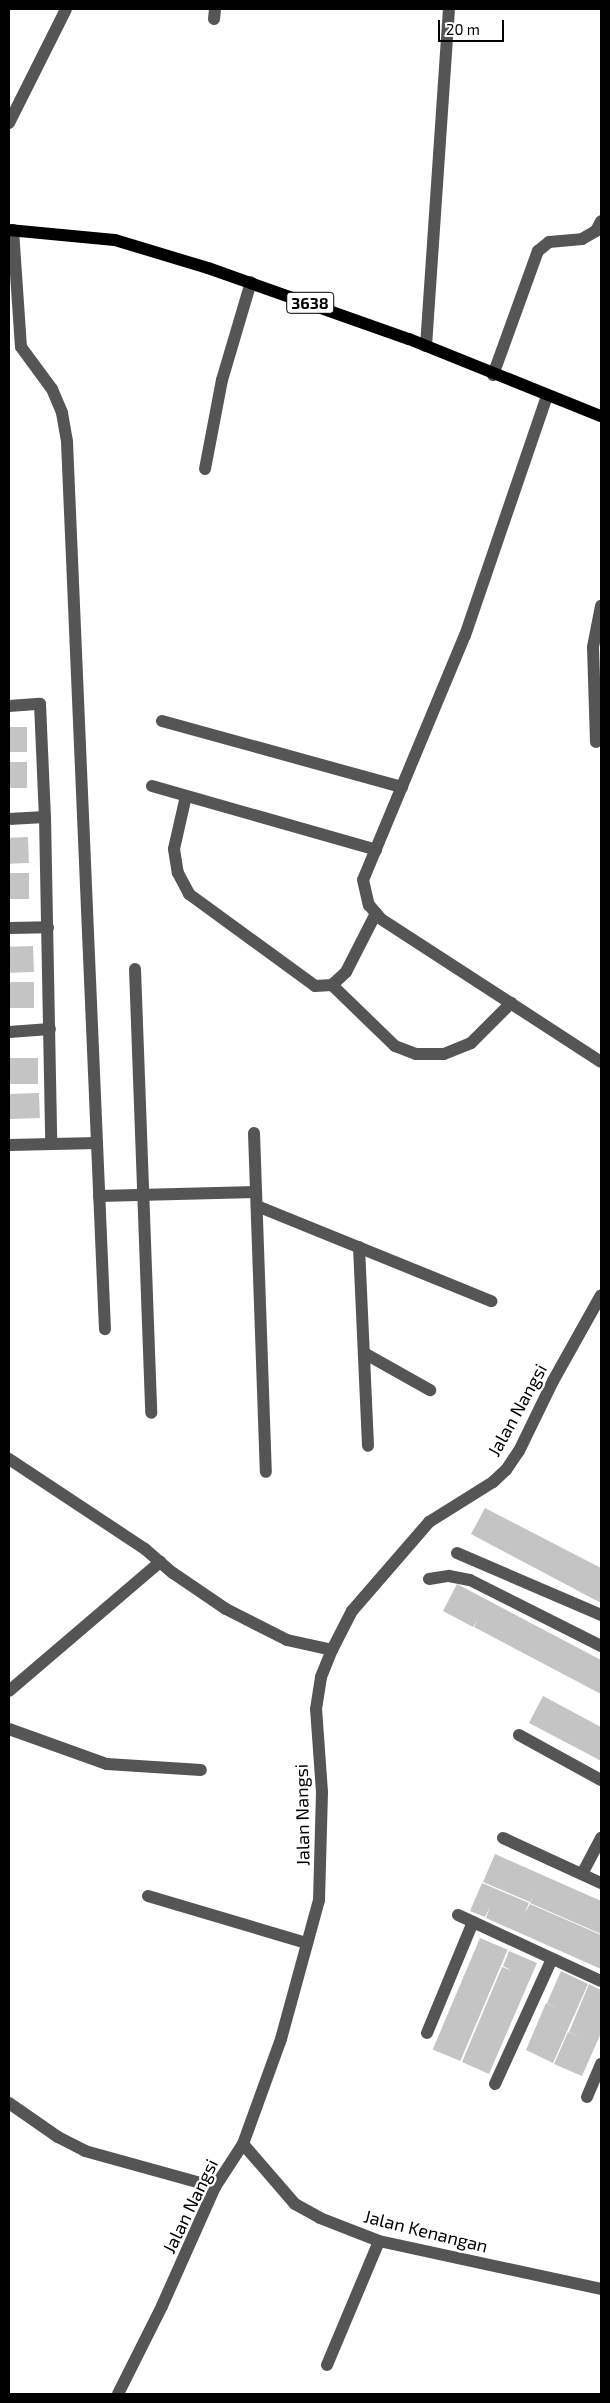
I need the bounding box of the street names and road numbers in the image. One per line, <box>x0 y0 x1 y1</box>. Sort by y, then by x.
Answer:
road number: 3638 <box>285 290 335 316</box>
street label: Jalan Nangsi <box>483 1360 551 1460</box>
street label: Jalan Nangsi <box>290 1764 314 1866</box>
street label: Jalan Nangsi <box>158 2155 222 2257</box>
street label: Jalan Kenangan <box>362 2205 490 2257</box>

